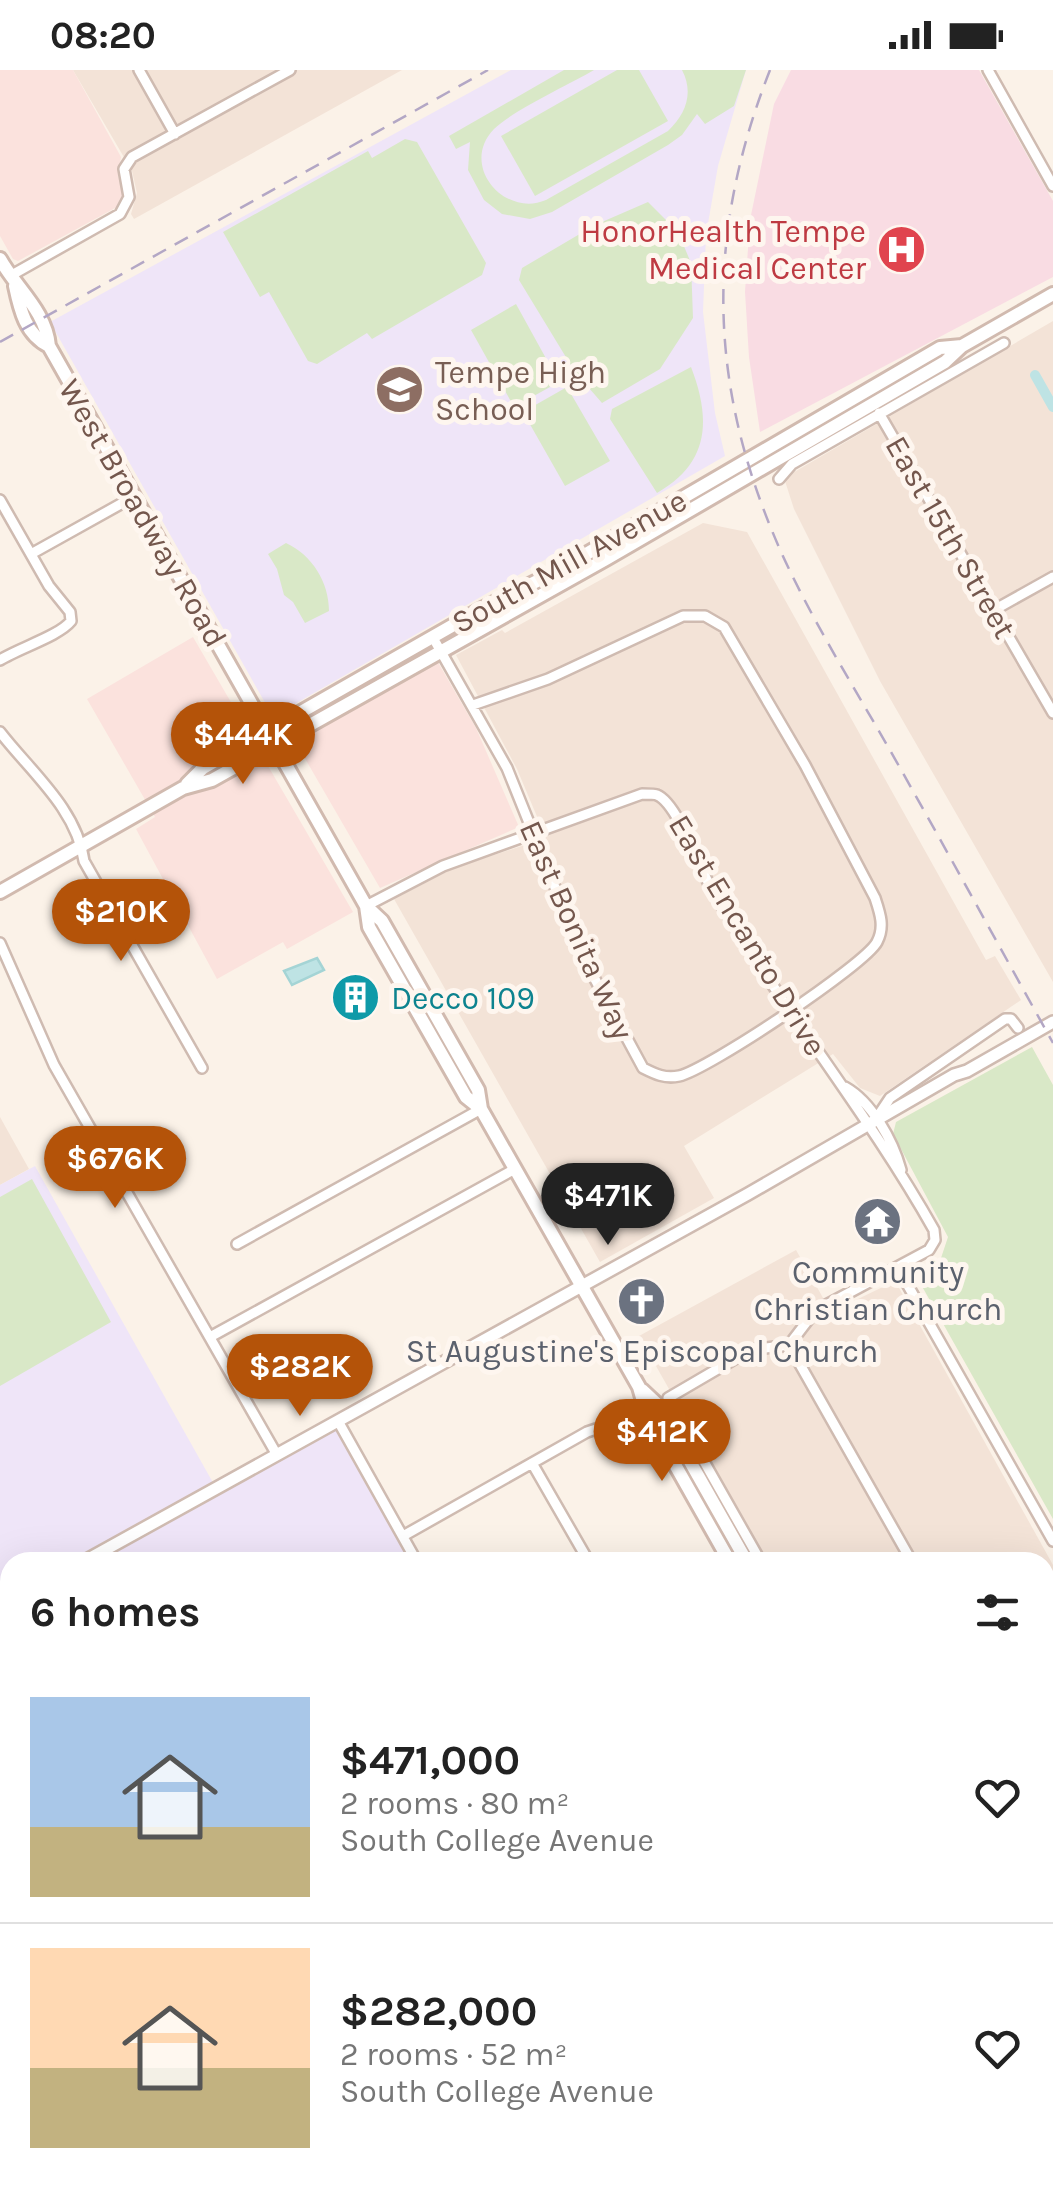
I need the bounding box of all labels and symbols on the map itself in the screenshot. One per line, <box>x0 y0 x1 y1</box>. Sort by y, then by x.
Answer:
place label: HonorHealth Tempe Medical Center <box>580 213 866 287</box>
hospital icon: HonorHealth Tempe Medical Center <box>875 223 927 275</box>
place label: Tempe High School <box>435 354 606 428</box>
school or university icon: Tempe High School <box>374 364 426 416</box>
street label: West Broadway Road <box>51 373 234 654</box>
street label: East 15th Street <box>878 429 1023 645</box>
street label: South Mill Avenue <box>445 482 693 641</box>
pin: $444K <box>173 702 313 787</box>
street label: East Encanto Drive <box>661 808 834 1062</box>
street label: East Bonita Way <box>512 815 641 1045</box>
pin: $210K <box>51 879 191 964</box>
building icon: Decco 109 <box>330 972 382 1024</box>
place label: Decco 109 <box>391 980 535 1017</box>
pin: $676K <box>45 1126 185 1211</box>
pin: $471K <box>538 1163 678 1248</box>
temple icon: Community Christian Church <box>852 1196 904 1248</box>
place label: Community Christian Church <box>754 1254 1002 1328</box>
church icon: St Augustine's Episcopal Church <box>616 1275 668 1327</box>
place label: St Augustine's Episcopal Church <box>406 1333 878 1370</box>
pin: $282K <box>230 1334 370 1419</box>
pin: $412K <box>592 1399 732 1484</box>

